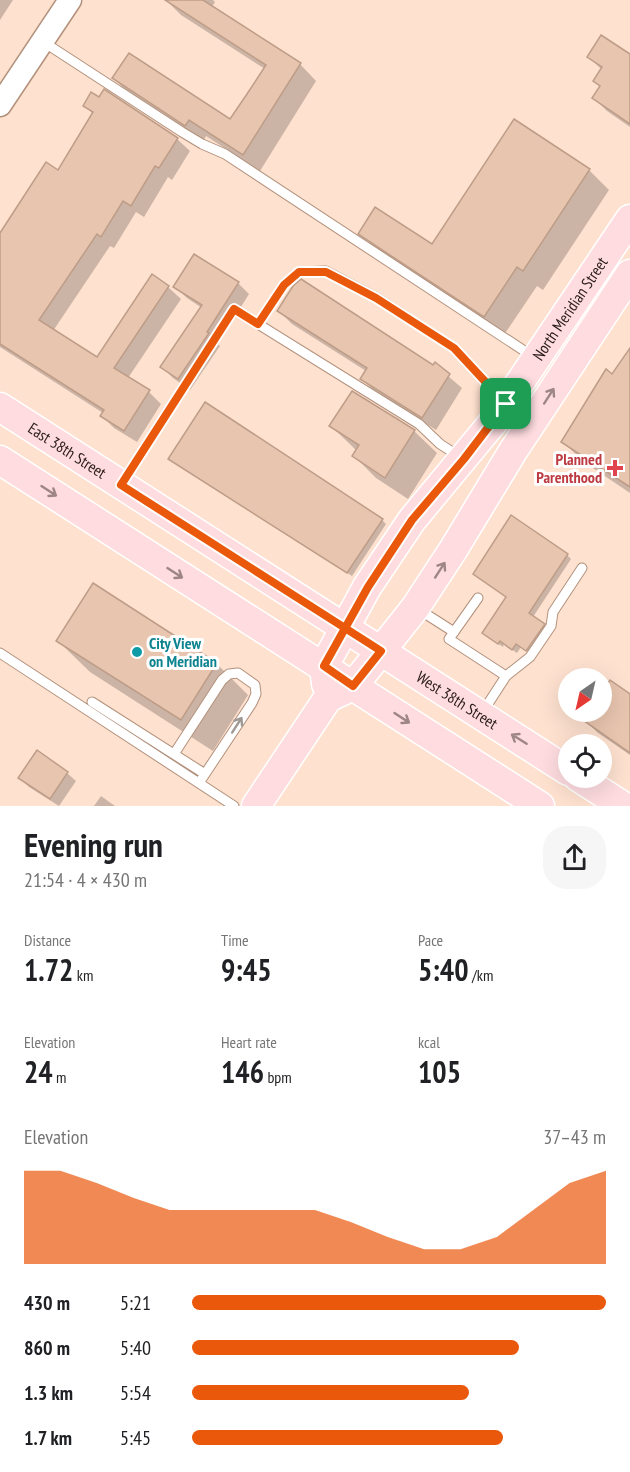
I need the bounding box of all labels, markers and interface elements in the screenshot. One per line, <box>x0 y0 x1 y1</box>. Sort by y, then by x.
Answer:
street label: North Meridian Street <box>528 252 612 364</box>
pin <box>480 378 531 429</box>
icon: arrive <box>489 387 522 420</box>
one-way arrow <box>543 387 556 404</box>
street label: East 38th Street <box>25 418 111 483</box>
place label: Planned Parenthood <box>536 449 602 487</box>
marker: Planned Parenthood <box>606 459 624 477</box>
one-way arrow <box>40 486 57 498</box>
one-way arrow <box>434 562 446 579</box>
one-way arrow <box>166 567 183 579</box>
place label: City View on Meridian <box>149 633 217 671</box>
marker: City View on Meridian <box>130 645 144 659</box>
street label: West 38th Street <box>413 667 502 734</box>
north arrow <box>558 668 612 722</box>
map controls <box>558 668 612 788</box>
one-way arrow <box>393 712 410 724</box>
one-way arrow <box>231 718 243 734</box>
one-way arrow <box>511 733 528 745</box>
button: locate <box>558 734 612 788</box>
text: Evening run <box>24 823 163 866</box>
button: share <box>543 826 606 889</box>
text: 21:54 · 4 × 430 m <box>24 867 147 893</box>
text: Distance <box>24 930 71 950</box>
text: Time <box>221 930 249 950</box>
text: Pace <box>418 930 443 950</box>
text: 1.72 <box>24 950 73 989</box>
text: 9:45 <box>221 950 272 989</box>
text: 5:40 <box>418 950 469 989</box>
text: km <box>73 965 93 985</box>
text: /km <box>469 965 493 985</box>
text: Elevation <box>24 1032 75 1052</box>
text: Heart rate <box>221 1032 277 1052</box>
text: kcal <box>418 1032 440 1052</box>
text: 24 <box>24 1052 53 1091</box>
text: 146 <box>221 1052 264 1091</box>
text: 105 <box>418 1052 461 1091</box>
text: m <box>53 1067 67 1087</box>
text: bpm <box>264 1067 292 1087</box>
text: Elevation <box>24 1124 88 1150</box>
text: 37–43 m <box>543 1124 606 1150</box>
text: 430 m <box>24 1290 70 1316</box>
text: 5:21 <box>120 1290 151 1316</box>
text: 860 m <box>24 1335 70 1361</box>
text: 5:40 <box>120 1335 151 1361</box>
text: 1.3 km <box>24 1380 73 1406</box>
text: 5:54 <box>120 1380 151 1406</box>
text: 1.7 km <box>24 1425 72 1451</box>
text: 5:45 <box>120 1425 151 1451</box>

